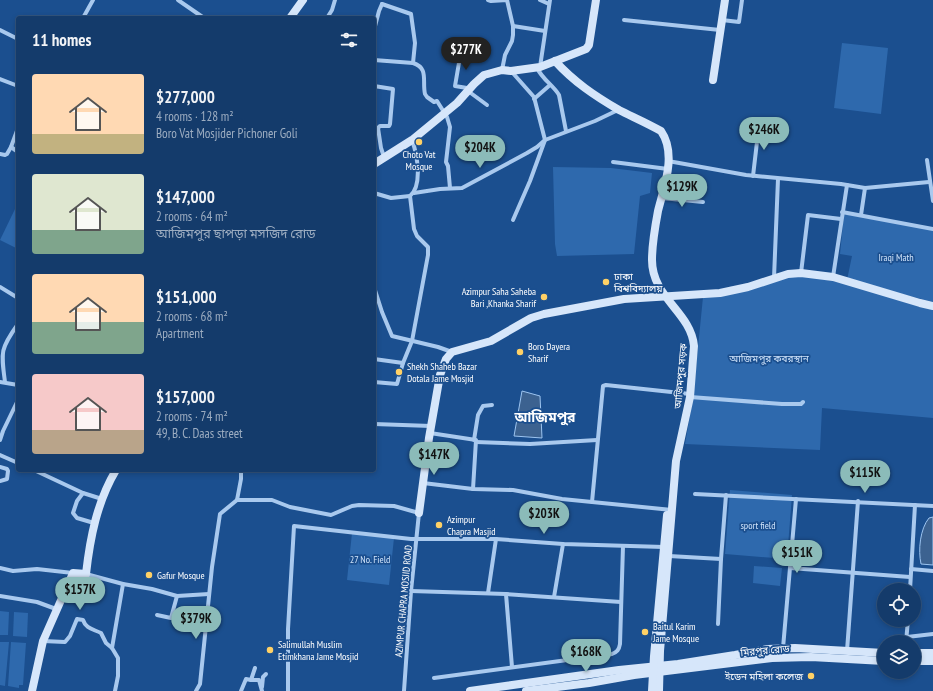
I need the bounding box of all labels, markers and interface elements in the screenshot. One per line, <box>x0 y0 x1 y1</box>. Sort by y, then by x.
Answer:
text: 11 homes <box>32 29 91 51</box>
icon: filters <box>338 29 360 51</box>
pin: $277K <box>438 37 494 71</box>
text: $277K <box>450 41 482 58</box>
text: $277,000 <box>156 86 215 108</box>
icon: home <box>64 90 112 138</box>
text: 4 rooms · 128 m² <box>156 108 234 125</box>
pin: $246K <box>736 117 792 151</box>
text: $246K <box>748 121 780 138</box>
text: Boro Vat Mosjider Pichoner Goli <box>156 125 298 142</box>
pin: $204K <box>452 135 508 169</box>
marker: Choto Vat Mosque <box>414 137 424 147</box>
text: $204K <box>464 139 496 156</box>
place label: Choto Vat Mosque <box>402 148 436 173</box>
pin: $129K <box>654 174 710 208</box>
text: $129K <box>666 178 698 195</box>
text: $147,000 <box>156 186 215 208</box>
icon: home <box>64 190 112 238</box>
text: 2 rooms · 64 m² <box>156 208 228 225</box>
text: আজিমপুর ছাপড়া মসজিদ রোড <box>156 225 315 242</box>
park label: Iraqi Math <box>878 251 914 264</box>
place label: ঢাকা বিশ্ববিদ্যালয় <box>613 270 663 295</box>
marker: ঢাকা বিশ্ববিদ্যালয় <box>601 277 611 287</box>
place label: Azimpur Saha Saheba Bari ,Khanka Sharif <box>462 285 536 310</box>
text: $151,000 <box>156 286 217 308</box>
icon: home <box>64 290 112 338</box>
marker: Azimpur Saha Saheba Bari ,Khanka Sharif <box>539 292 549 302</box>
text: 2 rooms · 68 m² <box>156 308 228 325</box>
text: Apartment <box>156 325 204 342</box>
place label: Boro Dayera Sharif <box>528 340 570 365</box>
street label: আজিমপুর সড়ক <box>671 342 690 410</box>
marker: Boro Dayera Sharif <box>515 347 525 357</box>
park label: আজিমপুর কবরস্থান <box>728 352 810 365</box>
place label: Shekh Shaheb Bazar Dotala Jame Mosjid <box>407 360 477 385</box>
marker: Shekh Shaheb Bazar Dotala Jame Mosjid <box>394 367 404 377</box>
text: $157,000 <box>156 386 215 408</box>
icon: home <box>64 390 112 438</box>
text: 2 rooms · 74 m² <box>156 408 228 425</box>
district label: আজিমপুর <box>514 408 576 426</box>
text: 49, B. C. Daas street <box>156 425 243 442</box>
pin: $147K <box>406 442 462 476</box>
text: $147K <box>418 446 450 463</box>
pin: $115K <box>837 460 893 494</box>
text: $115K <box>849 464 881 481</box>
pin: $203K <box>516 501 572 535</box>
text: $203K <box>528 505 560 522</box>
place label: Azimpur Chapra Masjid <box>447 513 496 538</box>
park label: sport field <box>740 519 776 532</box>
marker: Azimpur Chapra Masjid <box>434 520 444 530</box>
pin: $151K <box>769 540 825 574</box>
street label: AZIMPUR CHAPRA MOSJID ROAD <box>392 544 415 658</box>
text: $151K <box>781 544 813 561</box>
park label: 27 No. Field <box>350 553 390 566</box>
place label: Gafur Mosque <box>157 569 205 582</box>
marker: Gafur Mosque <box>144 570 154 580</box>
pin: $157K <box>52 577 108 611</box>
text: $157K <box>64 581 96 598</box>
map controls <box>877 583 921 679</box>
button: locate <box>877 583 921 627</box>
pin: $379K <box>168 606 224 640</box>
text: $379K <box>180 610 212 627</box>
place label: Baitul Karim Jame Mosque <box>652 620 699 645</box>
marker: Baitul Karim Jame Mosque <box>640 627 650 637</box>
button: layers <box>877 635 921 679</box>
place label: Salimullah Muslim Etimkhana Jame Mosjid <box>278 638 358 663</box>
pin: $168K <box>558 639 614 673</box>
street label: মিরপুর রোড <box>739 642 791 659</box>
text: $168K <box>570 643 602 660</box>
marker: Salimullah Muslim Etimkhana Jame Mosjid <box>265 645 275 655</box>
place label: ইডেন মহিলা কলেজ <box>724 670 803 683</box>
marker: ইডেন মহিলা কলেজ <box>806 671 816 681</box>

